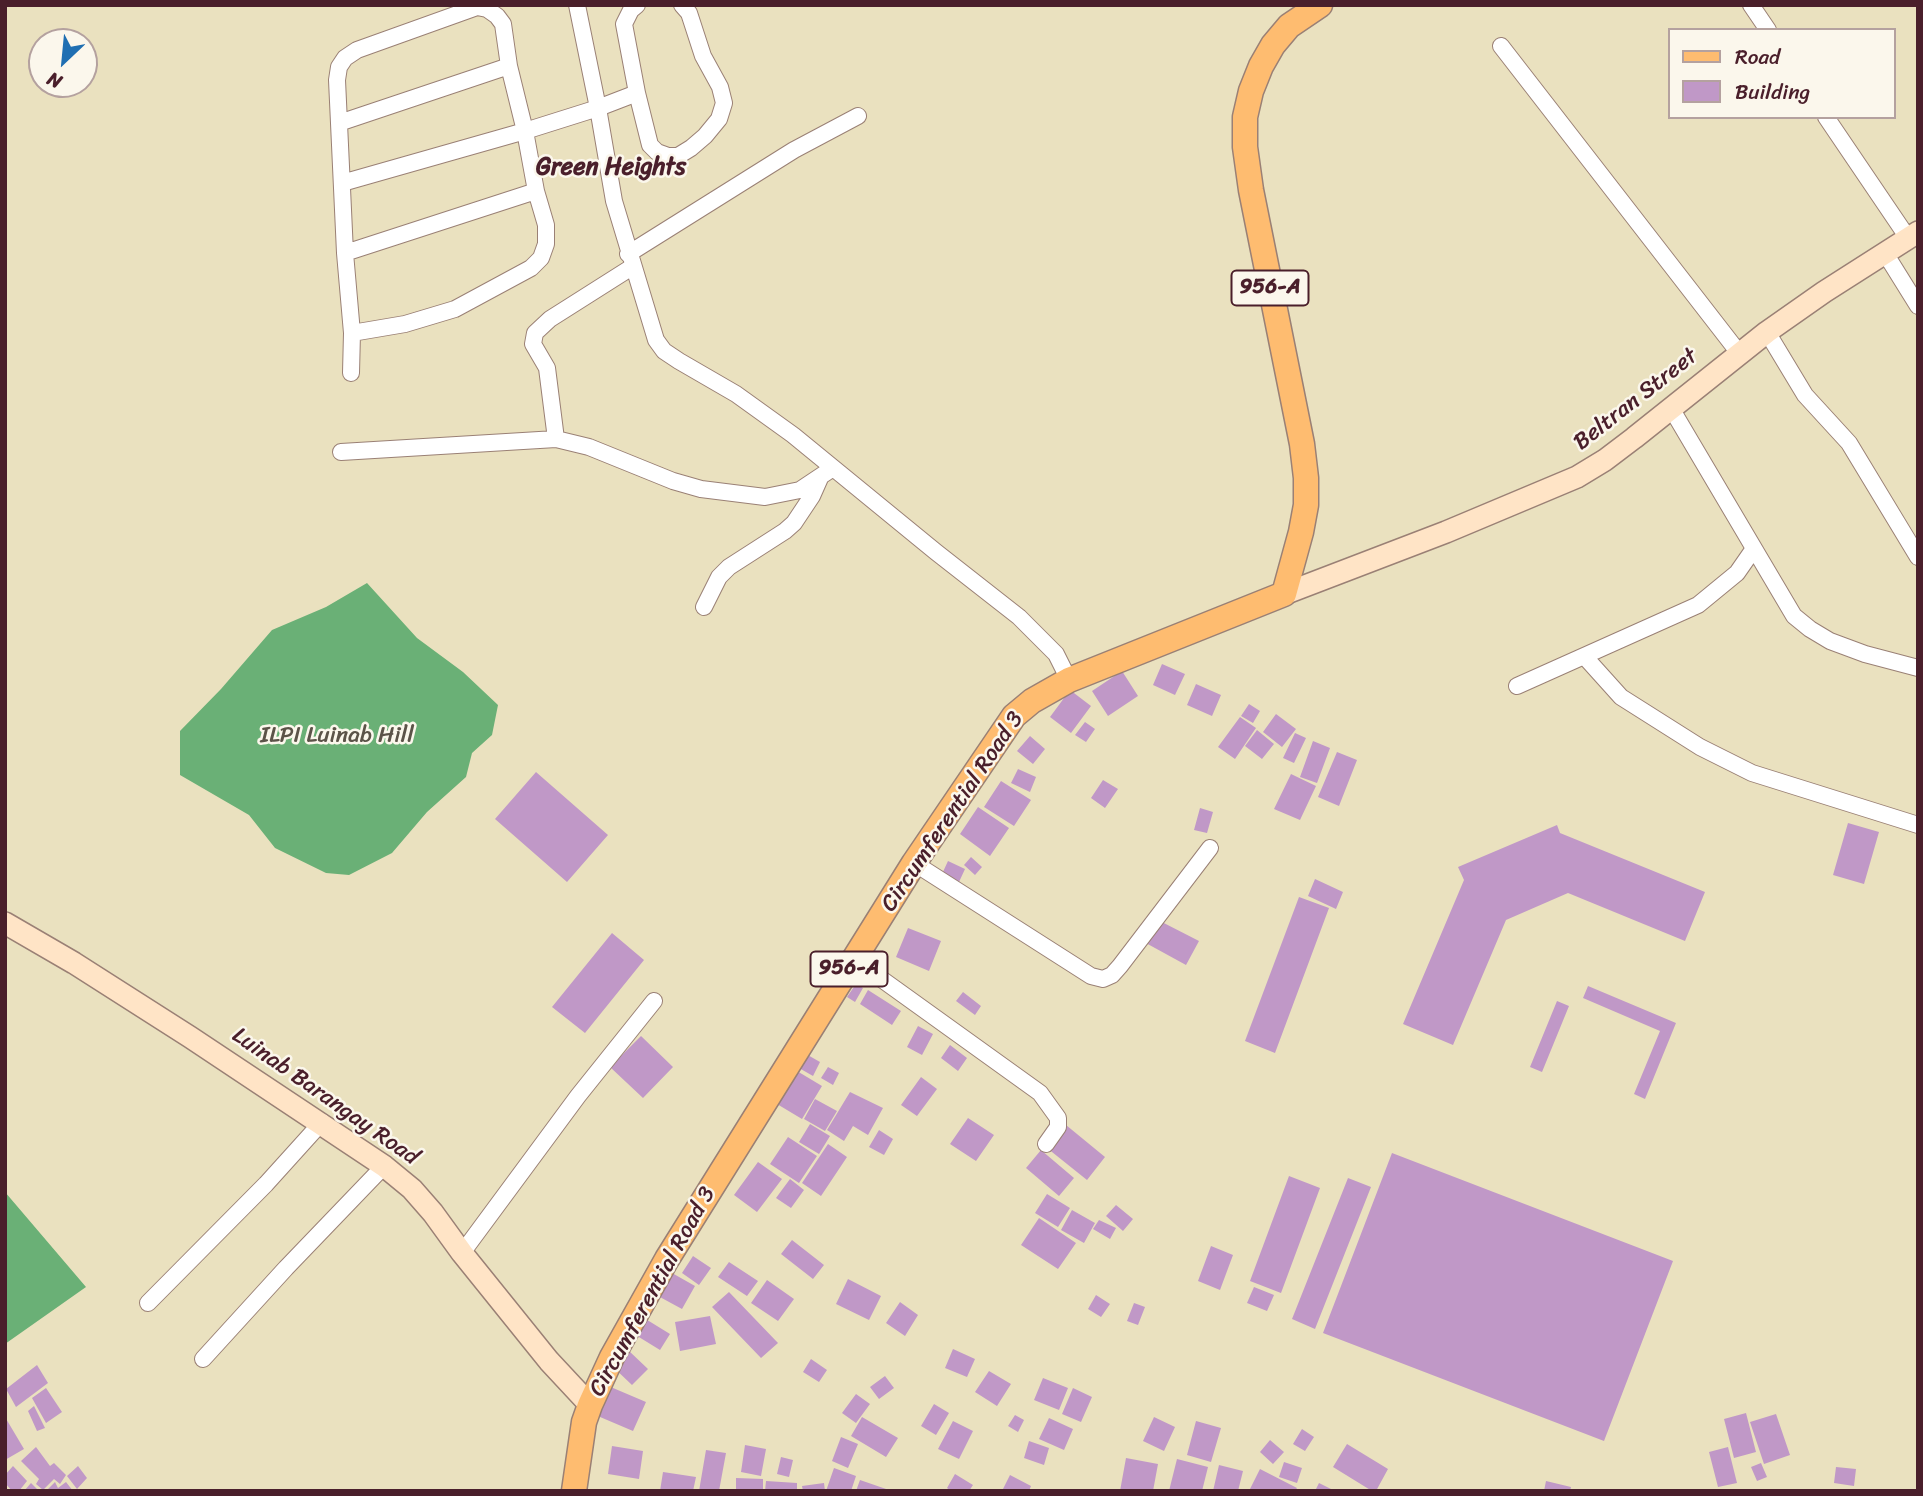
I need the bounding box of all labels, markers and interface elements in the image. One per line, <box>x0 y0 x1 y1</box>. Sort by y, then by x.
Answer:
north arrow <box>28 28 98 98</box>
legend <box>1668 28 1895 119</box>
text: Road <box>1735 38 1780 76</box>
text: N <box>41 63 68 98</box>
text: Building <box>1735 73 1810 111</box>
district label: Green Heights <box>536 154 686 182</box>
road number: 956-A <box>1232 270 1308 306</box>
street label: Beltran Street <box>1569 343 1703 457</box>
street label: Circumferential Road 3 <box>876 707 1030 917</box>
park label: ILPI Luinab Hill <box>260 722 414 750</box>
road number: 956-A <box>810 951 888 986</box>
street label: Luinab Barangay Road <box>226 1022 424 1172</box>
street label: Circumferential Road 3 <box>584 1183 722 1401</box>

